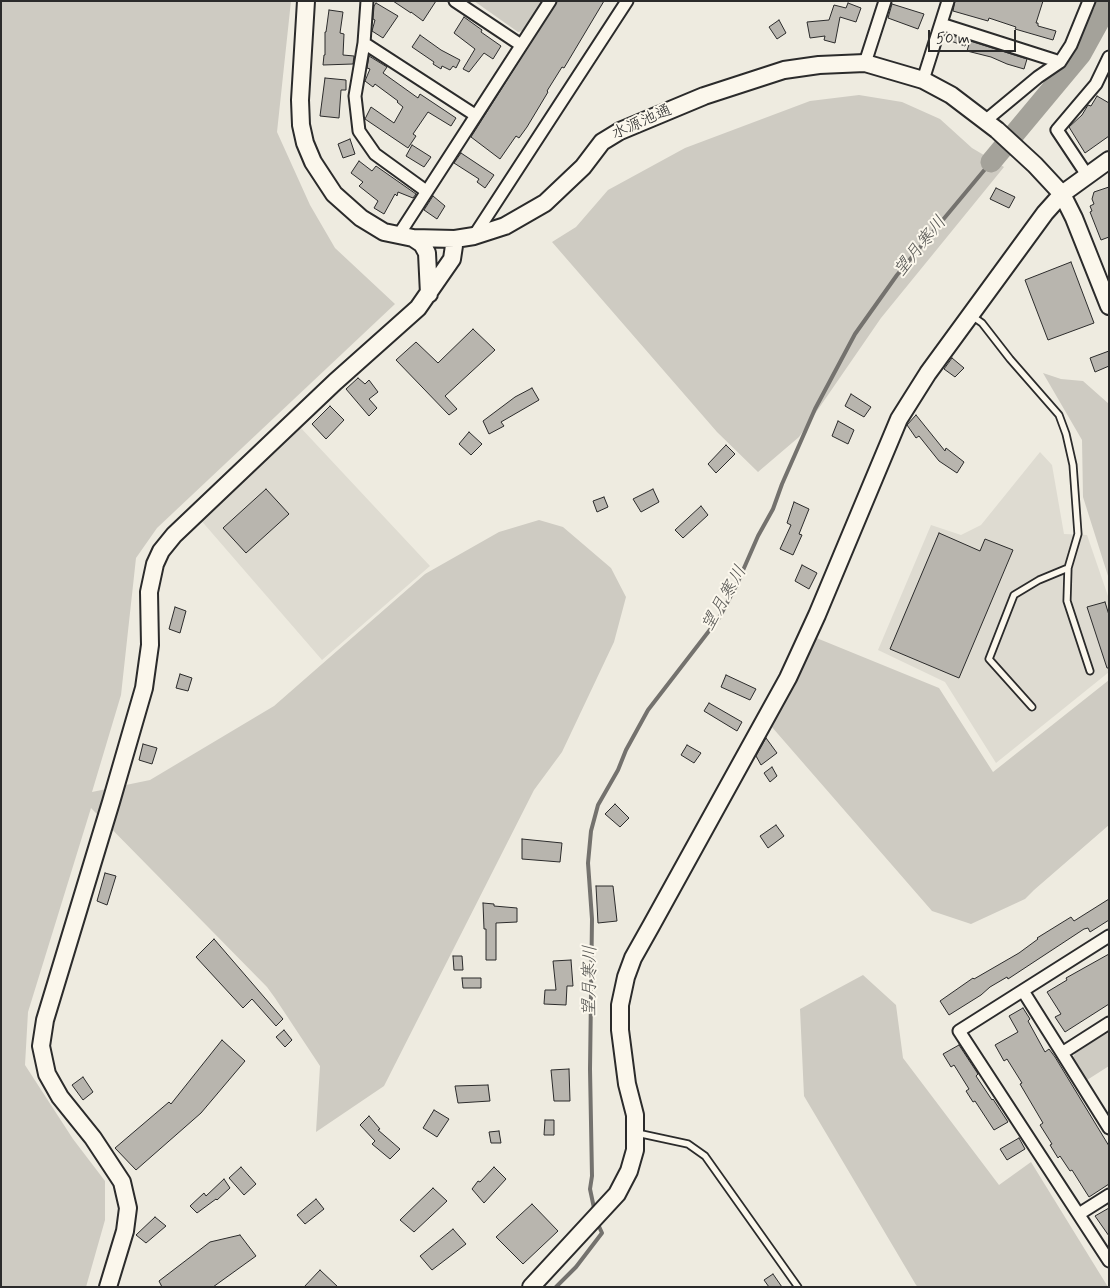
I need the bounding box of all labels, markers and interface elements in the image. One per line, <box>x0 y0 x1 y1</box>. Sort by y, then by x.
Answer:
scale bar <box>930 20 1018 52</box>
text: 50 m <box>936 29 970 49</box>
street label: 水源池通 <box>609 101 675 145</box>
water label: 望月寒川 <box>890 212 952 282</box>
water label: 望月寒川 <box>698 562 752 636</box>
water label: 望月寒川 <box>580 945 602 1017</box>

